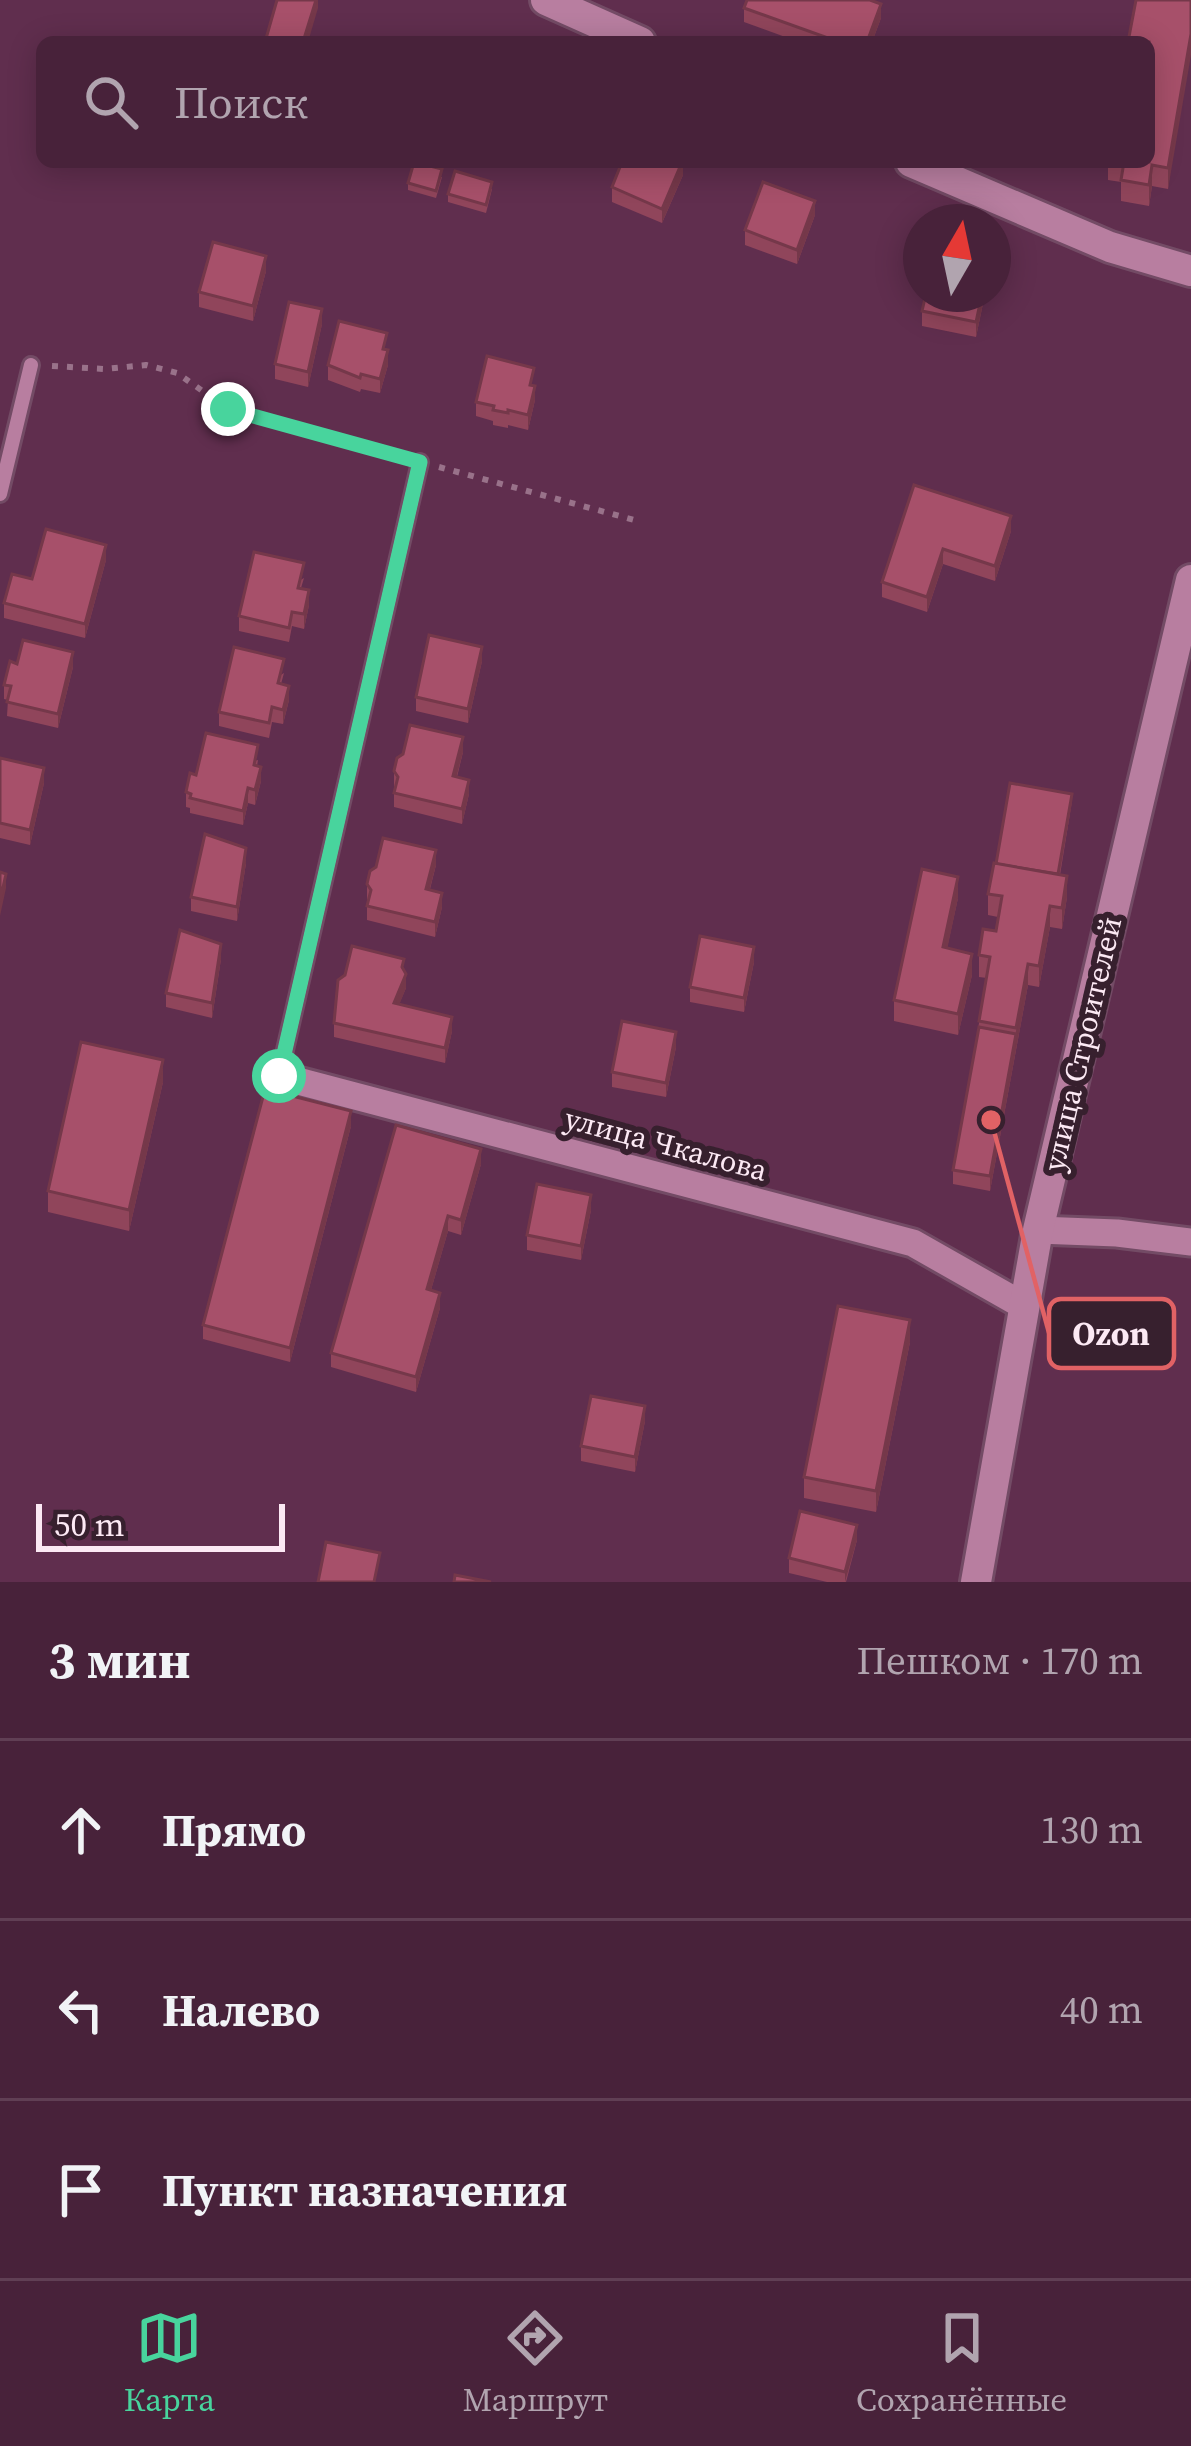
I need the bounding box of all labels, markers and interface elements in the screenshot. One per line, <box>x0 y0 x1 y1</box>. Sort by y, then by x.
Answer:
search box <box>36 36 1155 168</box>
icon: search <box>78 69 144 135</box>
text: Поиск <box>174 71 308 133</box>
north arrow <box>903 204 1011 312</box>
route end <box>201 382 255 436</box>
street label: улица Строителей <box>1033 913 1131 1175</box>
route start <box>252 1049 306 1103</box>
street label: улица Чкалова <box>560 1097 773 1191</box>
callout: Ozon <box>1049 1299 1174 1368</box>
text: Ozon <box>1072 1311 1150 1356</box>
scale bar <box>36 1498 285 1551</box>
text: 50 m <box>54 1502 124 1547</box>
text: 3 мин <box>48 1625 191 1695</box>
text: Пешком · 170 m <box>857 1634 1143 1687</box>
icon: ahead <box>48 1797 114 1863</box>
text: Прямо <box>162 1799 306 1861</box>
text: 130 m <box>1040 1803 1143 1856</box>
icon: left <box>48 1977 114 2043</box>
text: Налево <box>162 1979 320 2041</box>
text: 40 m <box>1060 1983 1143 2036</box>
icon: arrive <box>48 2157 114 2223</box>
text: Пункт назначения <box>162 2159 568 2221</box>
tab: Карта <box>124 2305 215 2422</box>
tab: Маршрут <box>463 2305 608 2422</box>
tab: Сохранённые <box>856 2305 1067 2422</box>

